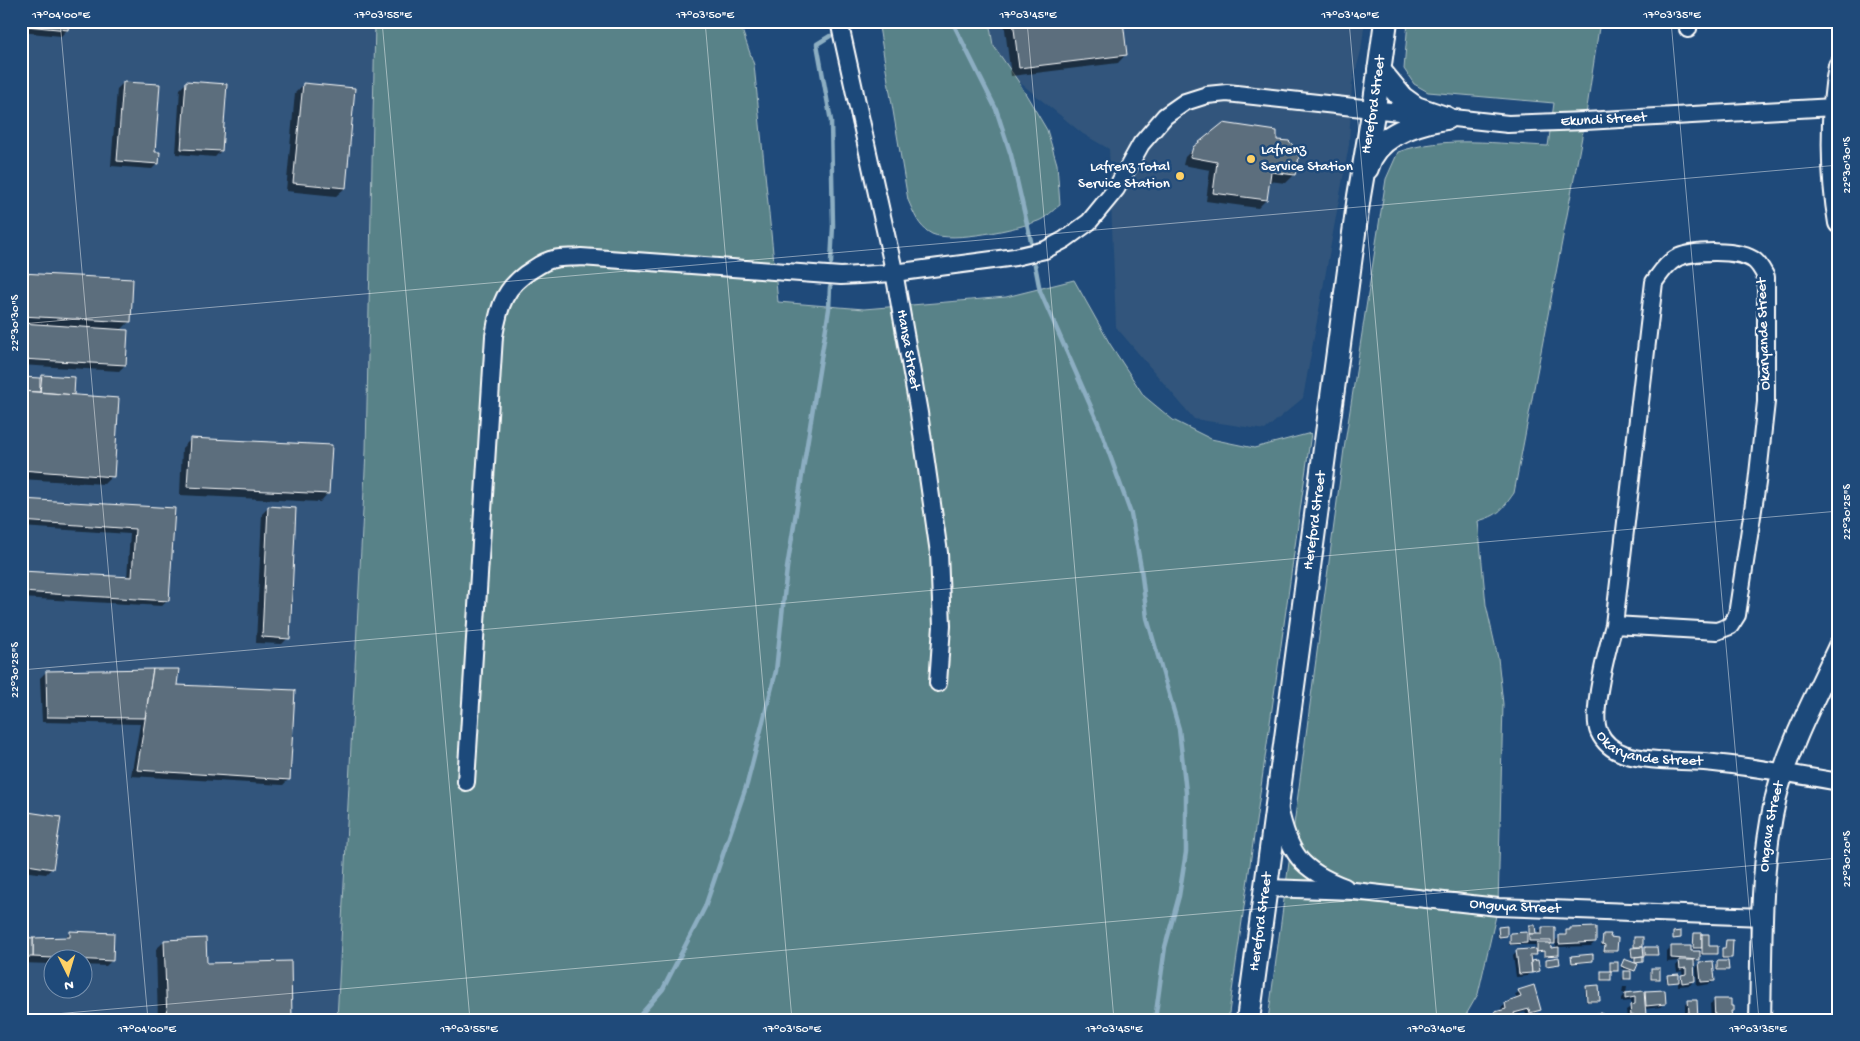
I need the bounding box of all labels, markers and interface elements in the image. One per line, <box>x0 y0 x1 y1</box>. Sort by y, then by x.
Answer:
text: 17°04'00"E <box>31 9 91 23</box>
text: 17°03'55"E <box>353 9 412 23</box>
text: 17°03'50"E <box>675 9 735 23</box>
text: 17°03'45"E <box>998 9 1057 23</box>
text: 17°03'40"E <box>1320 9 1379 23</box>
text: 17°03'35"E <box>1642 9 1701 23</box>
street label: Hereford Street <box>1357 52 1390 155</box>
street label: Ekundi Street <box>1560 108 1649 131</box>
text: 22°30'30"S <box>1841 136 1855 193</box>
place label: Lafrenz Service Station <box>1261 141 1353 176</box>
marker: Lafrenz Service Station <box>1245 153 1257 165</box>
place label: Lafrenz Total Service Station <box>1078 158 1170 193</box>
marker: Lafrenz Total Service Station <box>1174 170 1186 182</box>
street label: Okaryande Street <box>1753 276 1775 390</box>
text: 22°30'30"S <box>9 294 23 351</box>
street label: Hansa Street <box>892 308 924 393</box>
street label: Hereford Street <box>1300 468 1331 571</box>
text: 22°30'25"S <box>1841 484 1855 540</box>
text: 22°30'25"S <box>9 642 23 698</box>
street label: Okaryande Street <box>1592 728 1705 771</box>
street label: Ongava Street <box>1756 777 1789 873</box>
text: 22°30'20"S <box>1841 830 1855 887</box>
street label: Hereford Street <box>1246 870 1277 972</box>
street label: Onguya Street <box>1469 895 1563 918</box>
north arrow <box>42 948 92 998</box>
text: N <box>64 976 74 993</box>
text: 17°04'00"E <box>117 1023 177 1037</box>
text: 17°03'55"E <box>439 1023 498 1037</box>
text: 17°03'50"E <box>762 1023 822 1037</box>
text: 17°03'45"E <box>1084 1023 1143 1037</box>
text: 17°03'40"E <box>1406 1023 1465 1037</box>
text: 17°03'35"E <box>1728 1023 1787 1037</box>

